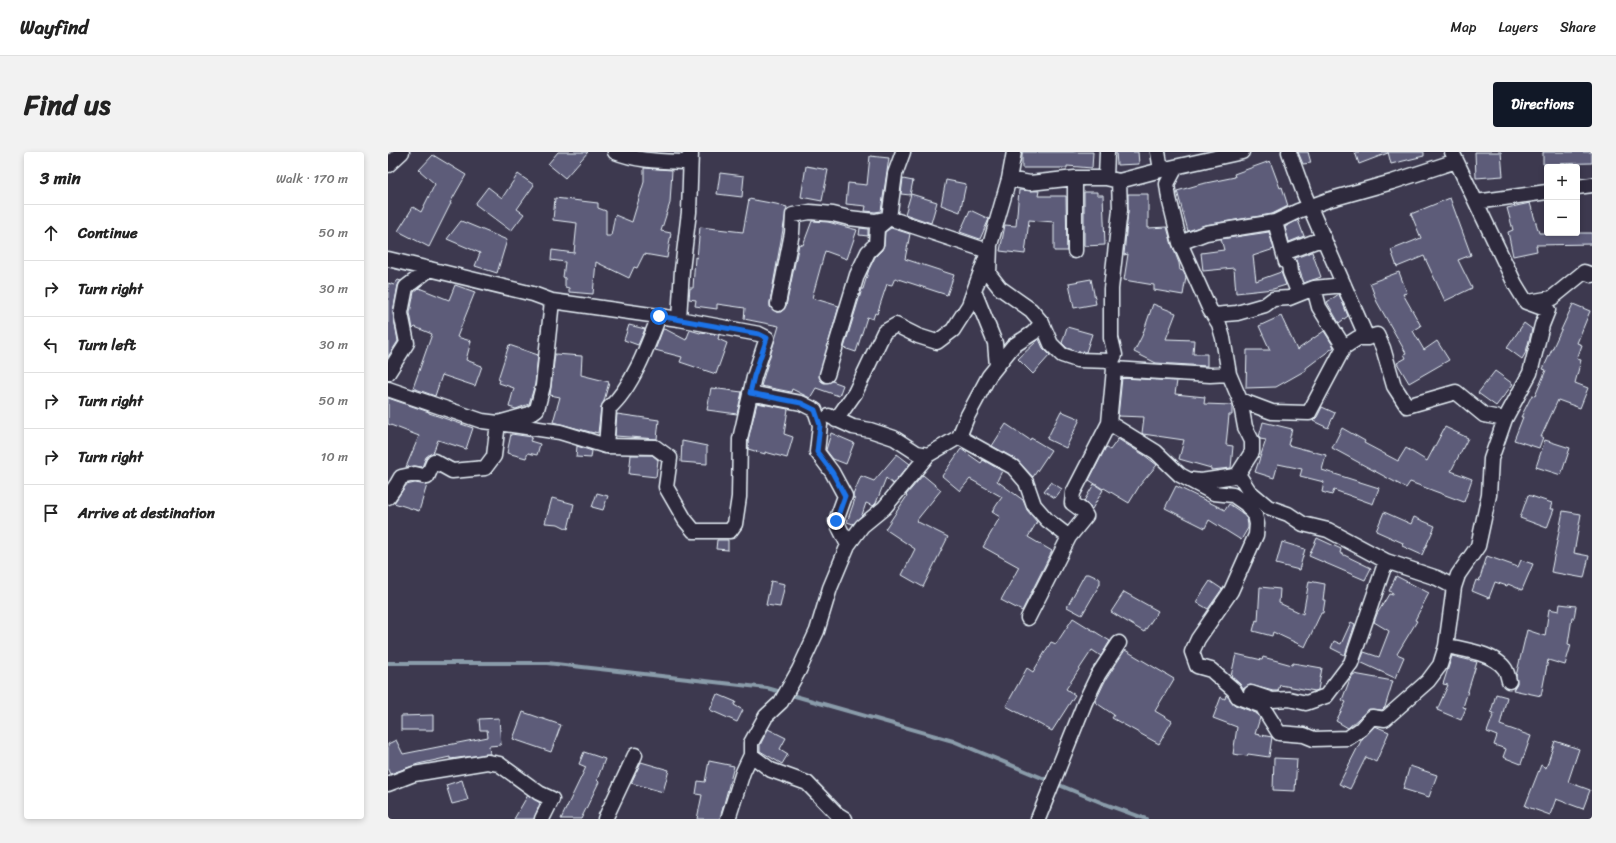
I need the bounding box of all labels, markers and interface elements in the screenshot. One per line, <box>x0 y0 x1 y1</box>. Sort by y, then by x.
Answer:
text: Wayfind <box>20 11 88 44</box>
text: Map <box>1451 15 1476 40</box>
text: Layers <box>1498 15 1538 40</box>
text: Share <box>1560 15 1596 40</box>
text: Find us <box>24 80 111 129</box>
button: Directions <box>1493 82 1592 127</box>
text: 3 min <box>40 163 81 193</box>
map controls <box>1544 164 1580 236</box>
button: + <box>1544 164 1580 200</box>
text: Walk · 170 m <box>276 167 348 190</box>
button: − <box>1544 200 1580 236</box>
text: Continue <box>78 220 138 246</box>
text: 50 m <box>318 221 348 244</box>
icon: ahead <box>40 222 62 244</box>
text: Turn right <box>78 276 143 302</box>
text: 30 m <box>319 277 348 300</box>
icon: right <box>40 278 62 300</box>
route start <box>650 307 668 325</box>
text: Turn left <box>78 332 136 358</box>
text: 30 m <box>319 333 348 356</box>
icon: left <box>40 334 62 356</box>
text: Turn right <box>78 388 143 414</box>
text: 50 m <box>318 389 348 412</box>
icon: right <box>40 390 62 412</box>
text: Turn right <box>78 444 143 470</box>
text: 10 m <box>321 445 348 468</box>
icon: right <box>40 446 62 468</box>
text: Arrive at destination <box>78 500 215 526</box>
icon: arrive <box>40 502 62 524</box>
route end <box>827 512 845 530</box>

